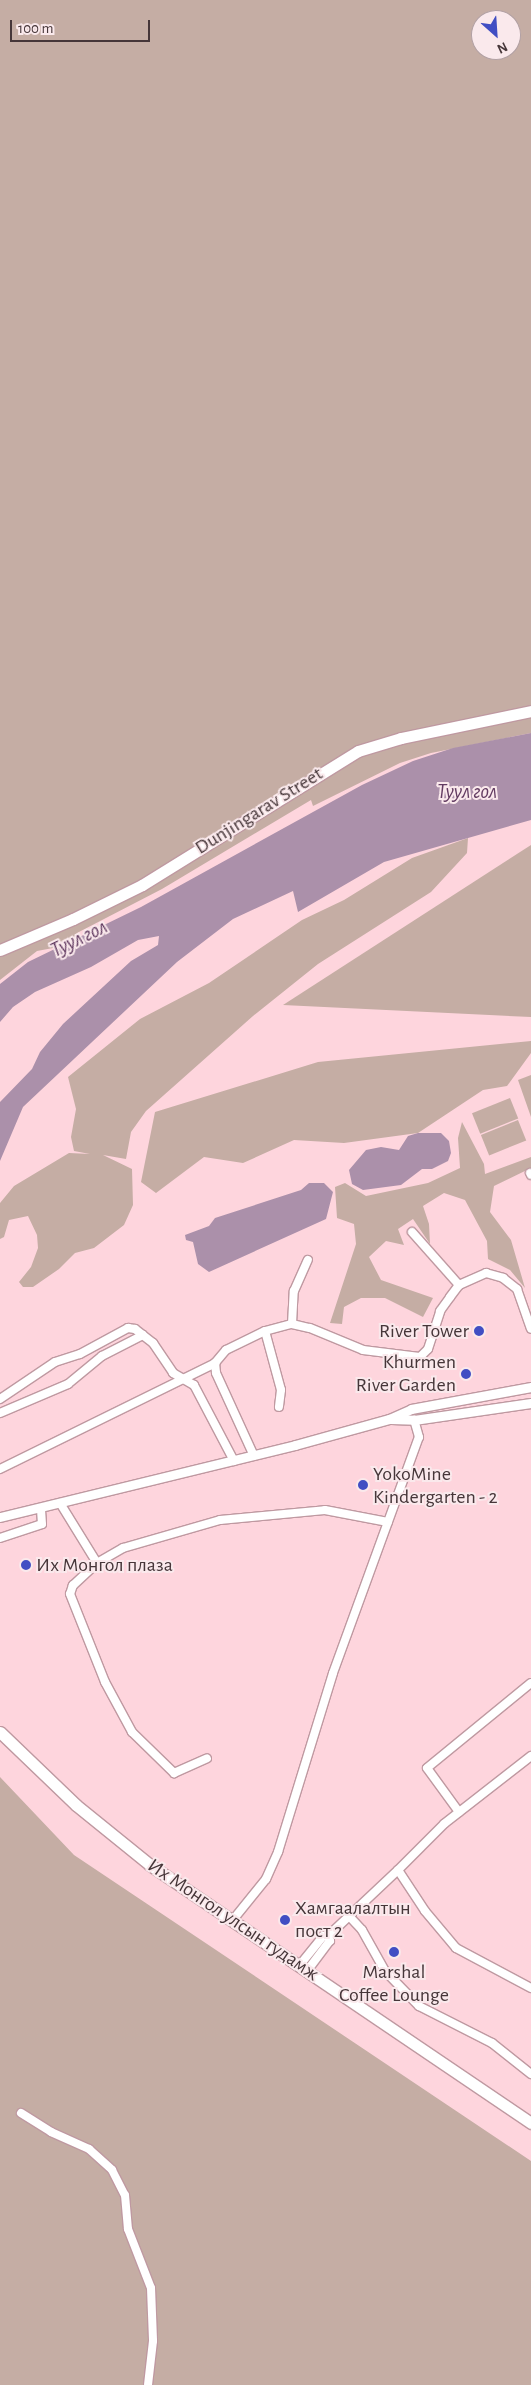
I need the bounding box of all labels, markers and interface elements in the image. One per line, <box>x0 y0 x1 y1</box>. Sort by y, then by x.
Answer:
scale bar <box>12 10 152 42</box>
north arrow <box>471 10 521 60</box>
text: 100 m <box>18 21 53 36</box>
text: N <box>495 39 510 56</box>
street label: Dunjingarav Street <box>191 762 327 860</box>
water label: Туул гол <box>437 779 497 805</box>
water label: Туул гол <box>47 915 111 963</box>
place label: River Tower <box>379 1319 469 1343</box>
marker: River Tower <box>473 1325 485 1337</box>
place label: Khurmen River Garden <box>356 1350 456 1397</box>
marker: Khurmen River Garden <box>460 1368 472 1380</box>
place label: YokoMine Kindergarten - 2 <box>373 1462 498 1509</box>
marker: YokoMine Kindergarten - 2 <box>357 1479 369 1491</box>
place label: Их Монгол плаза <box>36 1553 173 1577</box>
marker: Их Монгол плаза <box>20 1559 32 1571</box>
street label: Их Монгол улсын гудамж <box>143 1854 323 1986</box>
place label: Хамгаалалтын пост 2 <box>295 1896 411 1943</box>
marker: Хамгаалалтын пост 2 <box>279 1914 291 1926</box>
marker: Marshal Coffee Lounge <box>388 1946 400 1958</box>
place label: Marshal Coffee Lounge <box>339 1960 449 2007</box>

